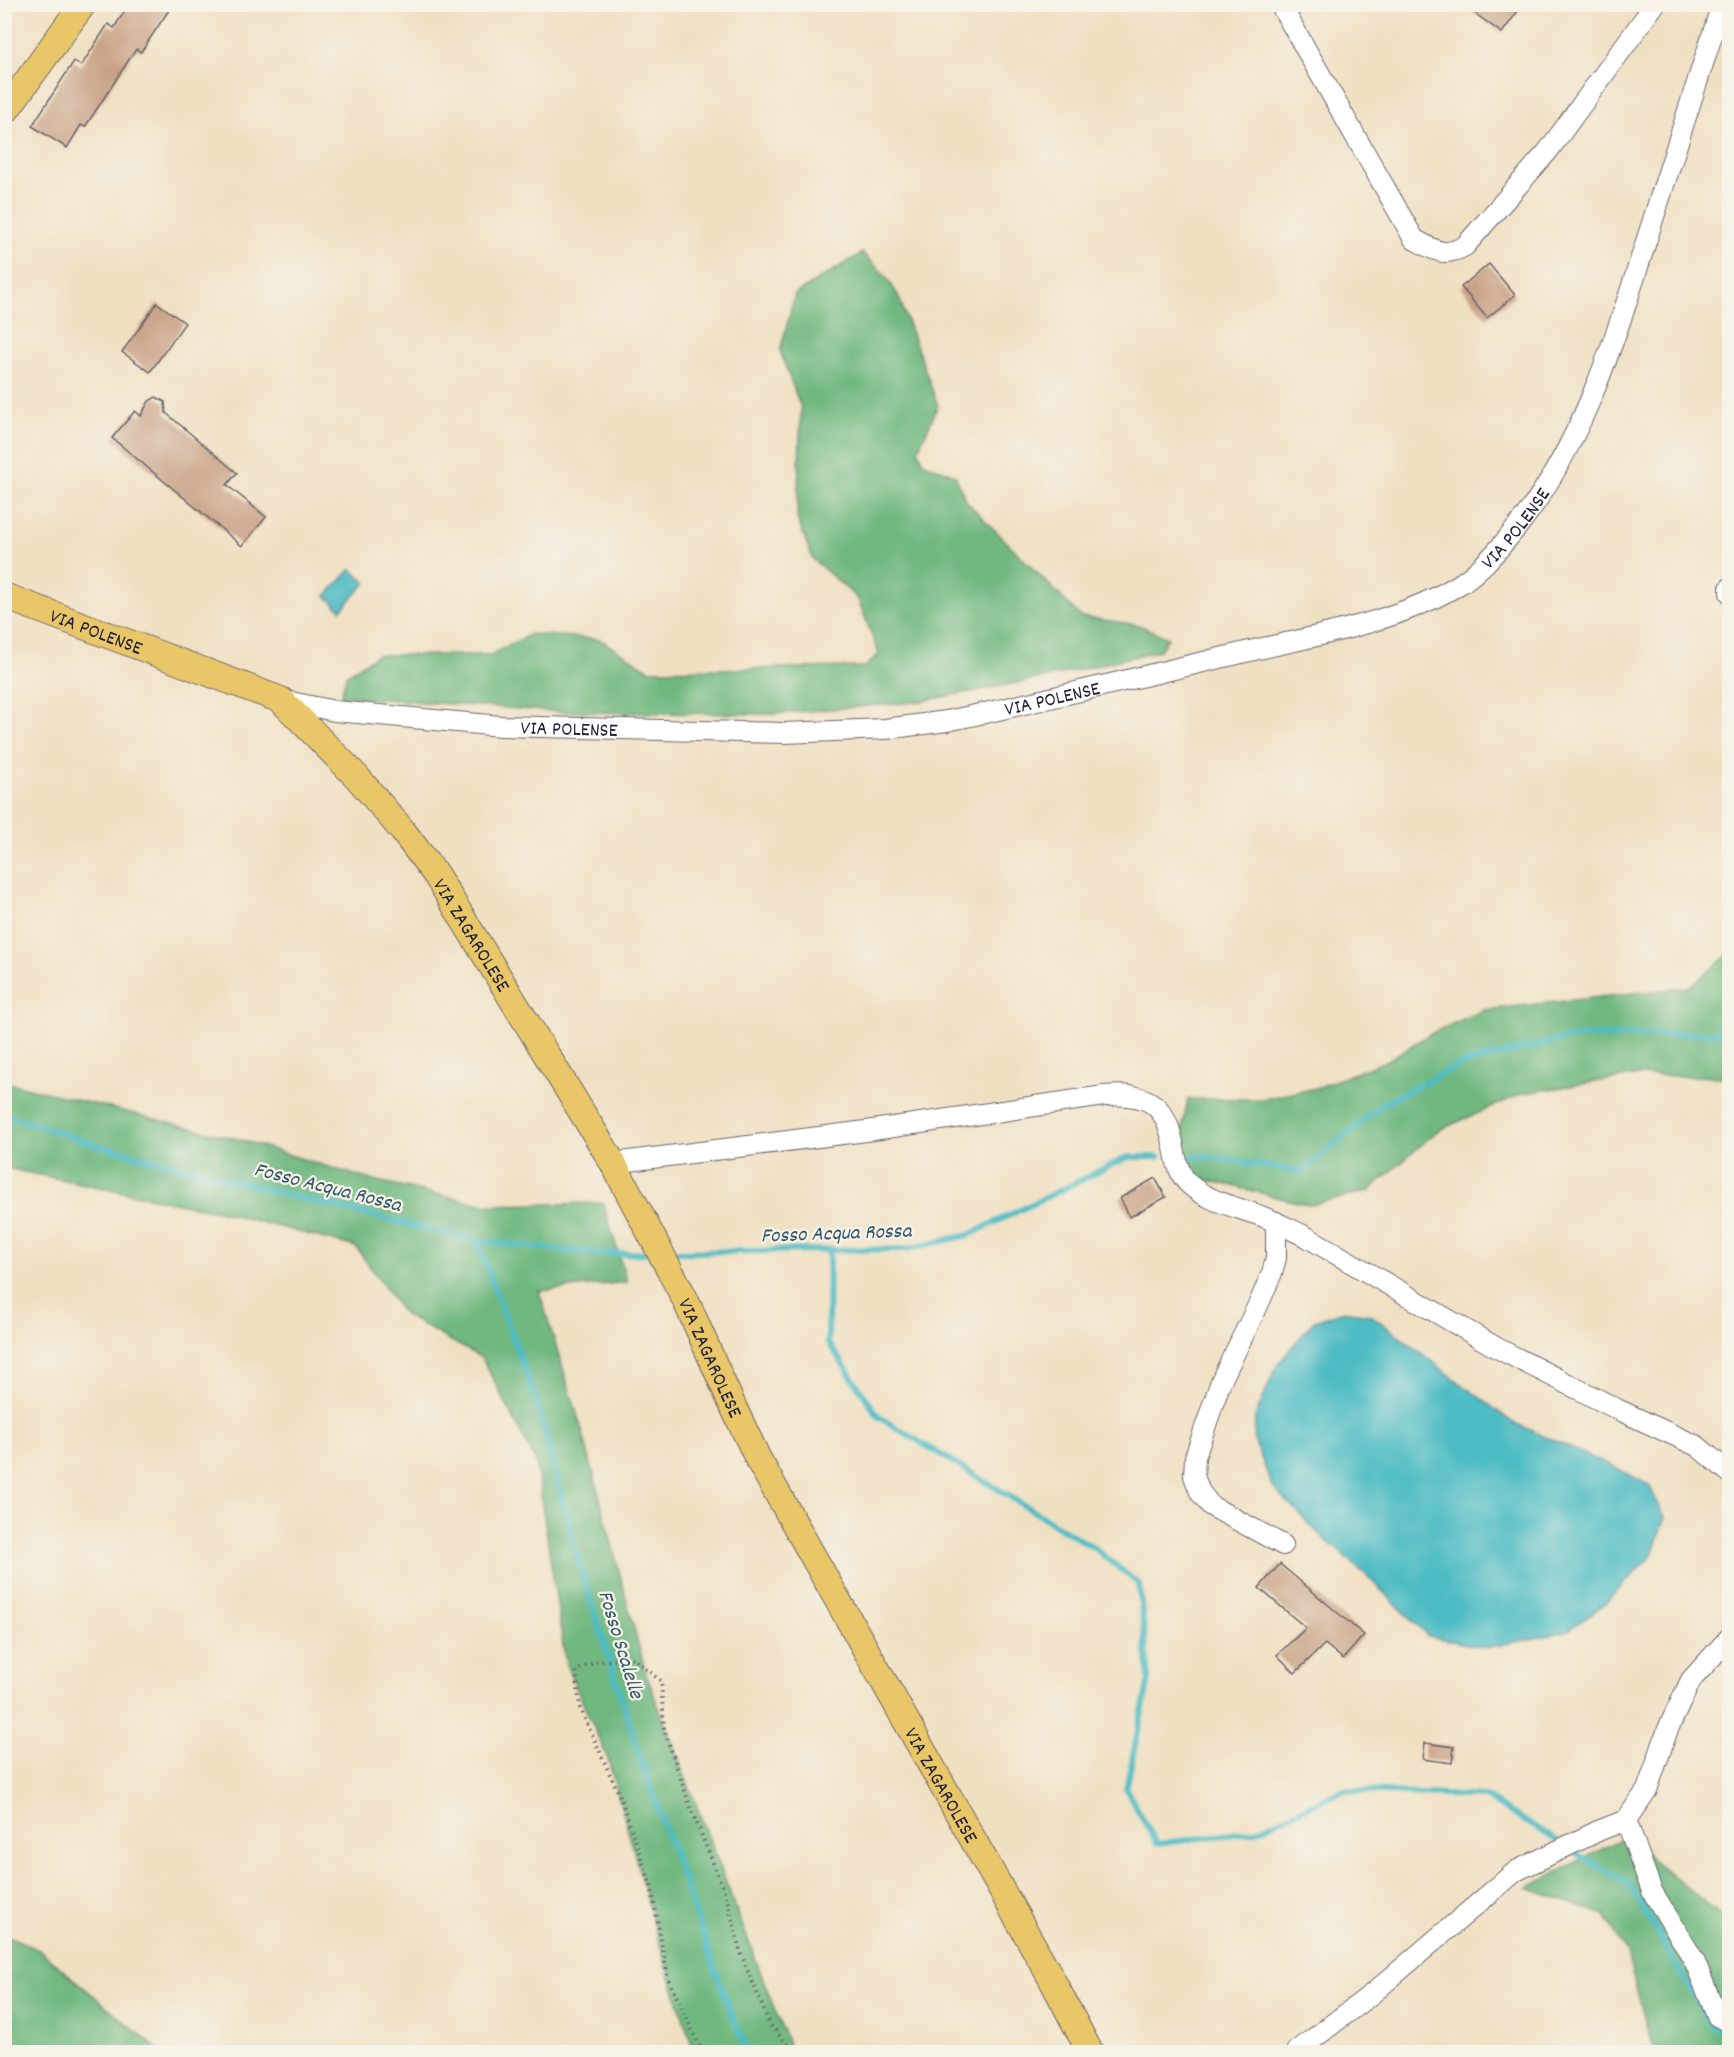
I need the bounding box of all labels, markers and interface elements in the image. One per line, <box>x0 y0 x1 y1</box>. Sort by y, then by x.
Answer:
street label: VIA POLENSE <box>1476 483 1558 577</box>
street label: VIA POLENSE <box>45 603 146 664</box>
street label: VIA POLENSE <box>1002 676 1103 725</box>
street label: VIA POLENSE <box>520 715 618 746</box>
street label: VIA ZAGAROLESE <box>425 874 516 998</box>
water label: Fosso Acqua Rossa <box>251 1156 405 1222</box>
water label: Fosso Acqua Rossa <box>760 1217 913 1253</box>
street label: VIA ZAGAROLESE <box>669 1294 748 1423</box>
water label: Fosso Scalelle <box>588 1587 650 1704</box>
street label: VIA ZAGAROLESE <box>896 1723 983 1849</box>

